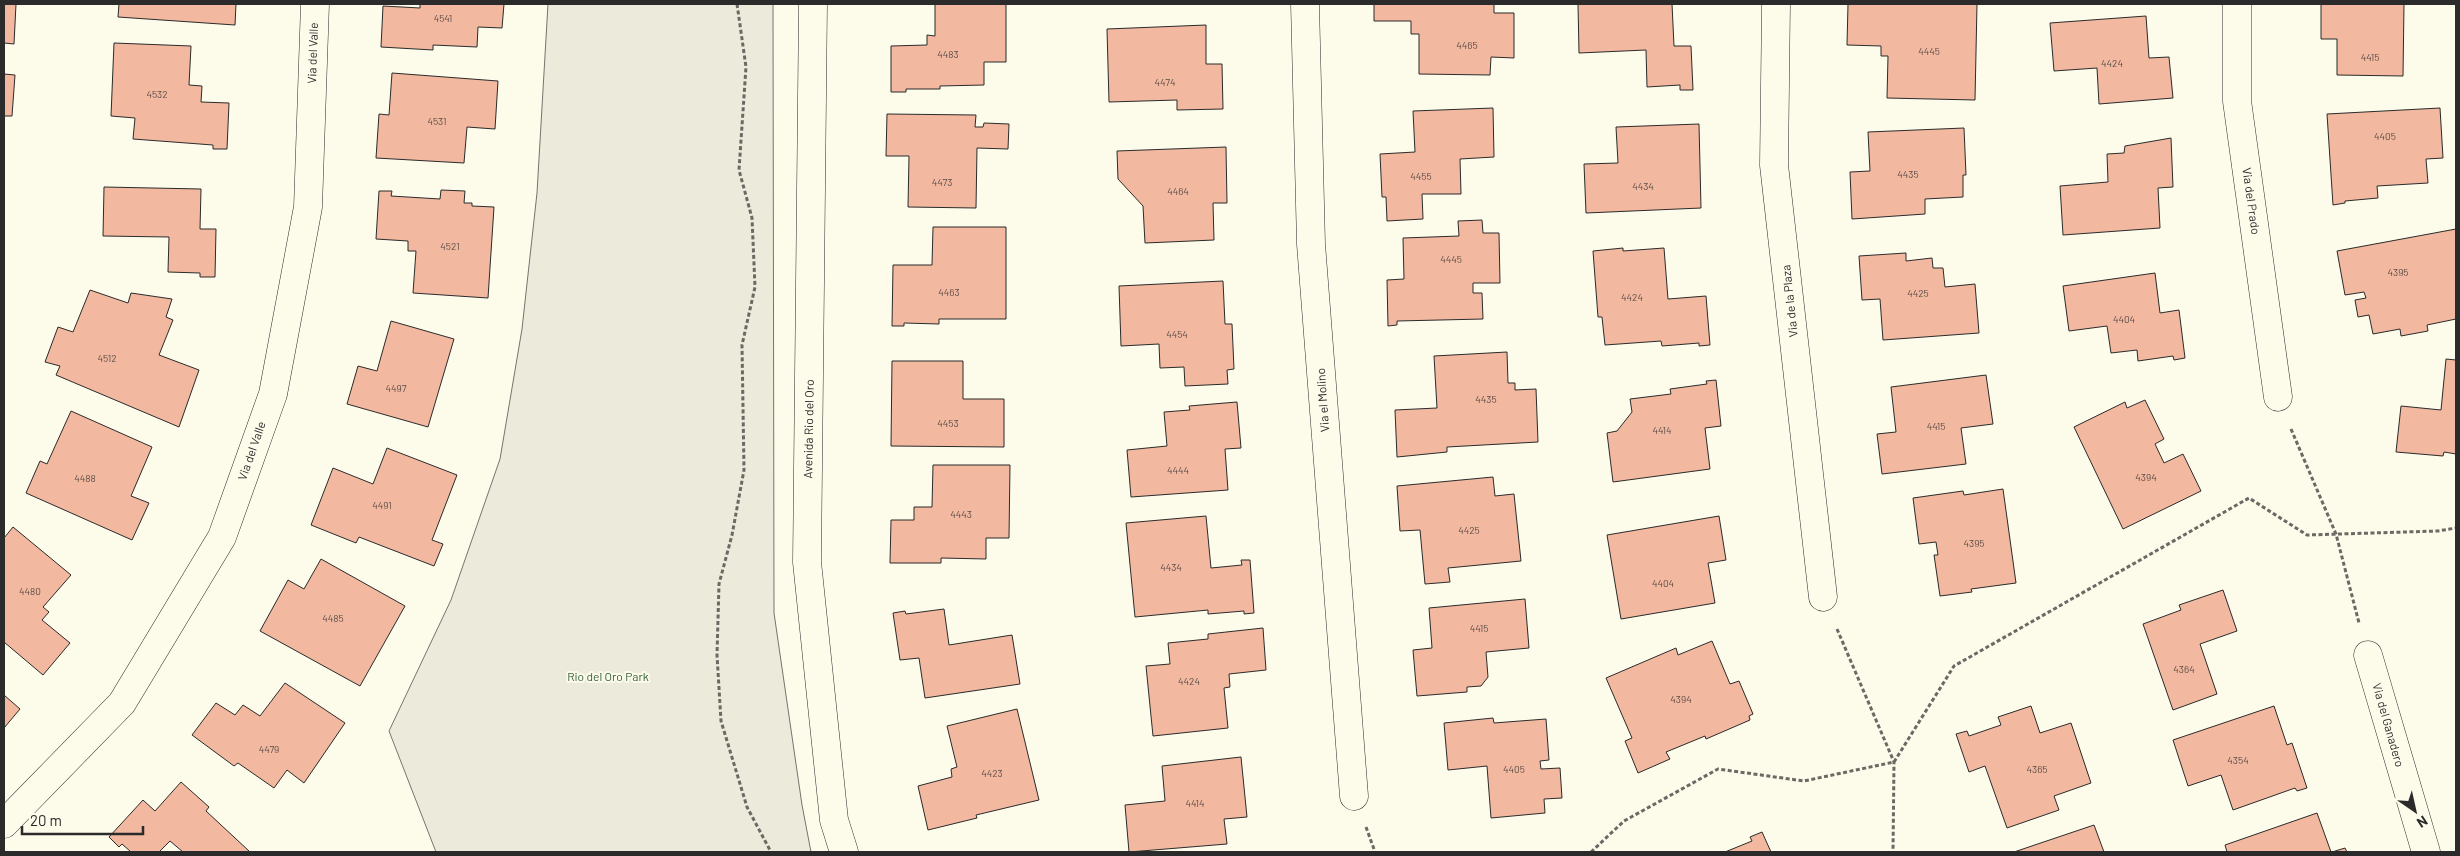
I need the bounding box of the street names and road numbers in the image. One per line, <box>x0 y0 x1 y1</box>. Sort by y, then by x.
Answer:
street label: Via del Valle <box>304 22 320 84</box>
street label: Via del Prado <box>2240 166 2264 235</box>
street label: Via de la Plaza <box>1778 264 1800 338</box>
street label: Via el Molino <box>1313 368 1331 433</box>
street label: Avenida Rio del Oro <box>800 379 816 479</box>
street label: Via del Valle <box>234 419 268 482</box>
street label: Via del Ganadero <box>2370 681 2408 768</box>

